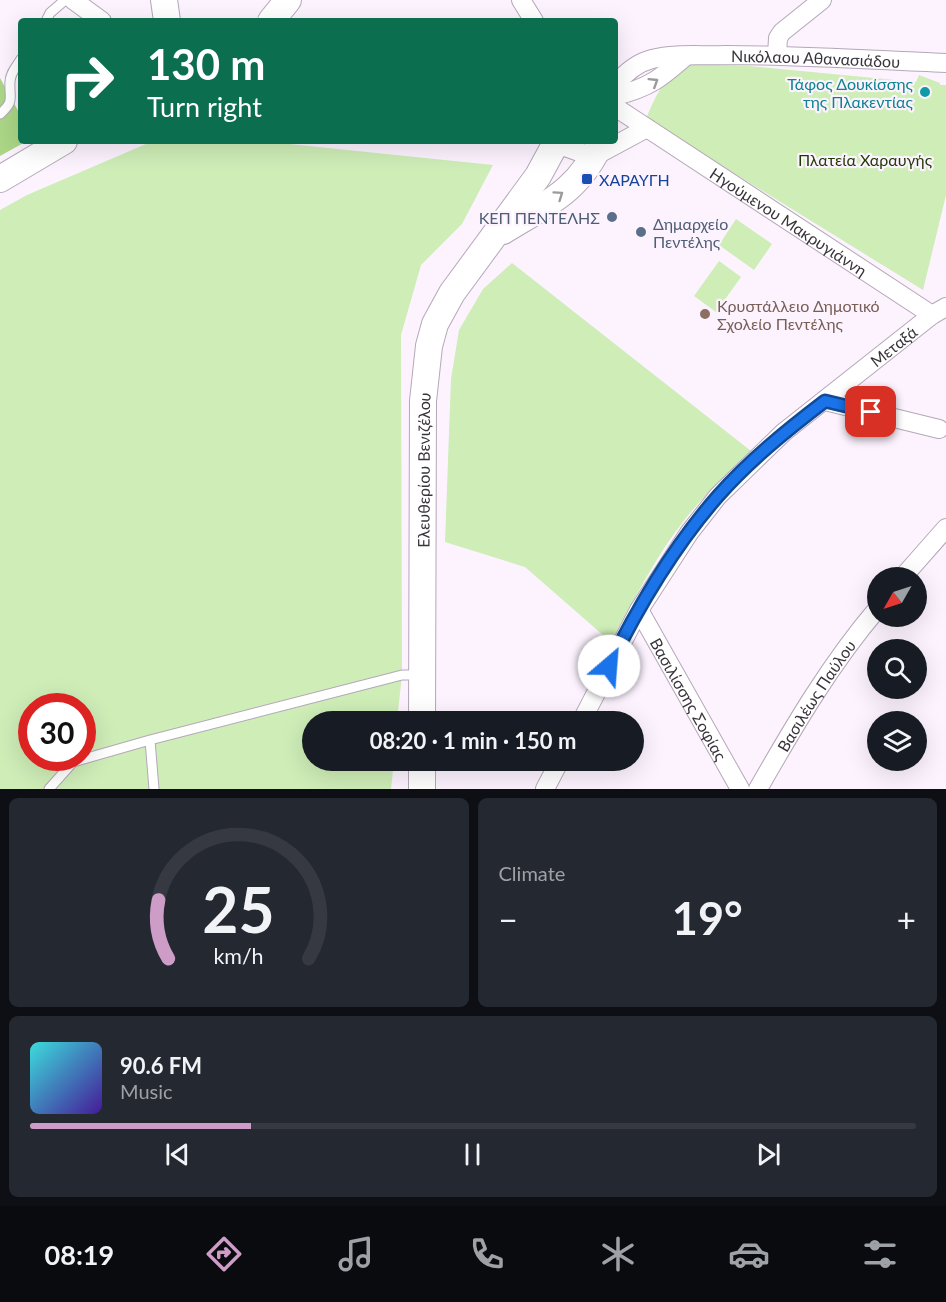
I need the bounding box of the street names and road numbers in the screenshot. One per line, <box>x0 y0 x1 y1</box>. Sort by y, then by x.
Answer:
street label: Νικόλαου Αθανασιάδου <box>731 46 901 70</box>
street label: Ηγούμενου Μακρυγιάννη <box>707 163 871 279</box>
street label: Μεταξά <box>866 321 921 370</box>
street label: Ελευθερίου Βενιζέλου <box>413 391 433 548</box>
street label: Βασιλίσσης Σοφίας <box>647 634 732 764</box>
street label: Βασιλέως Παύλου <box>773 636 859 755</box>

